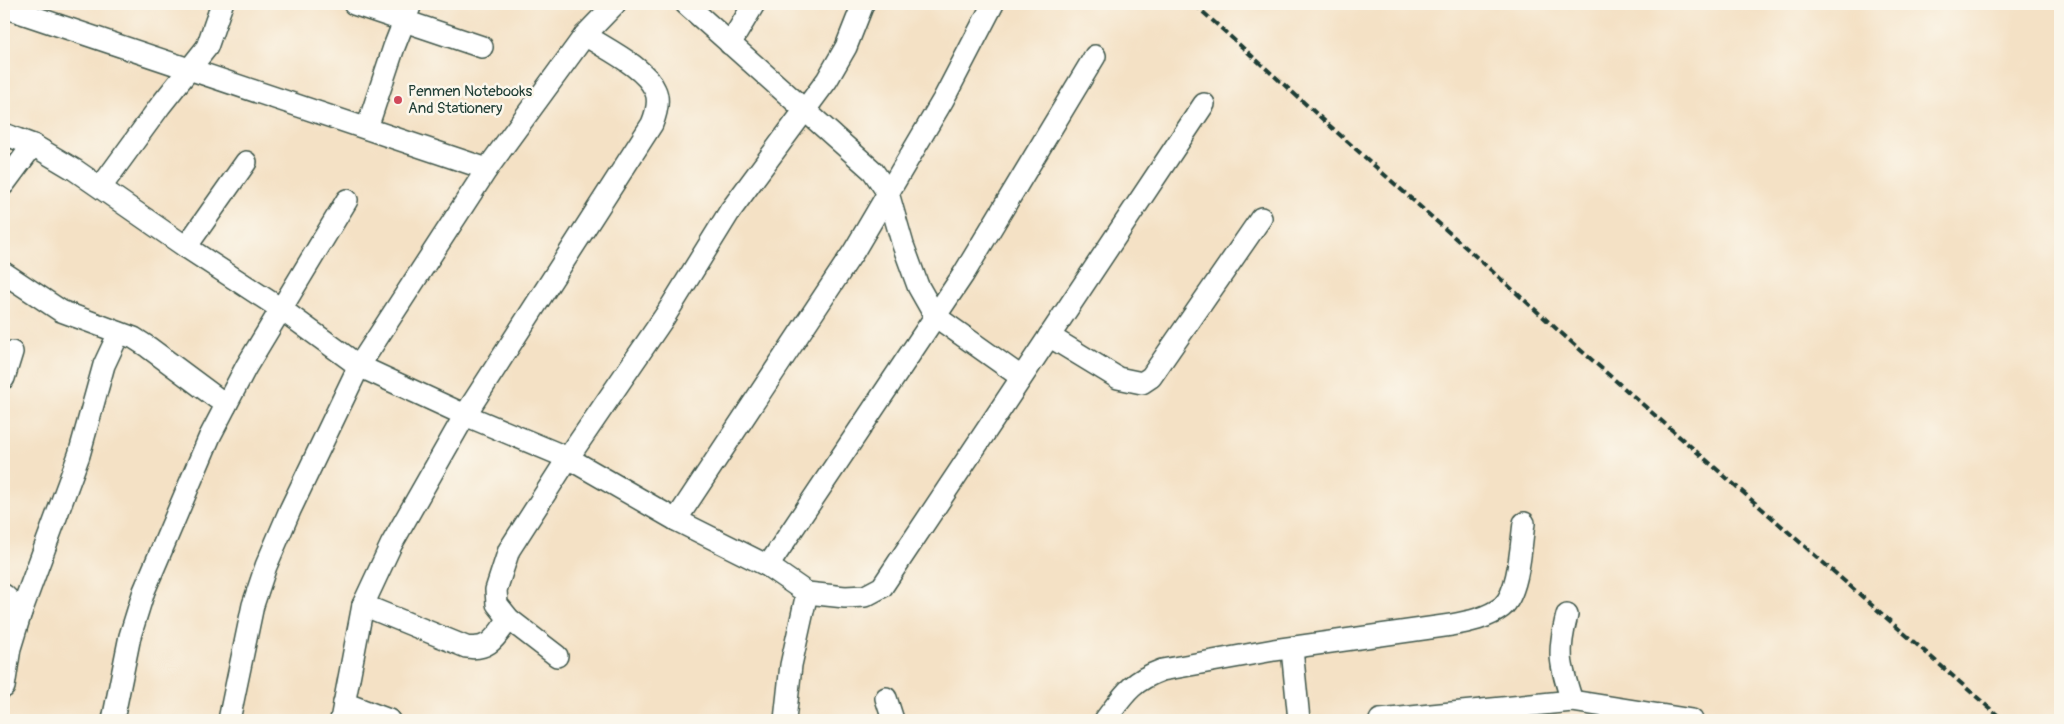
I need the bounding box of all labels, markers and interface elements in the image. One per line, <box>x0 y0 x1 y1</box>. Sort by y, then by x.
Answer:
place label: Penmen Notebooks And Stationery <box>408 82 532 118</box>
marker: Penmen Notebooks And Stationery <box>392 94 404 106</box>

